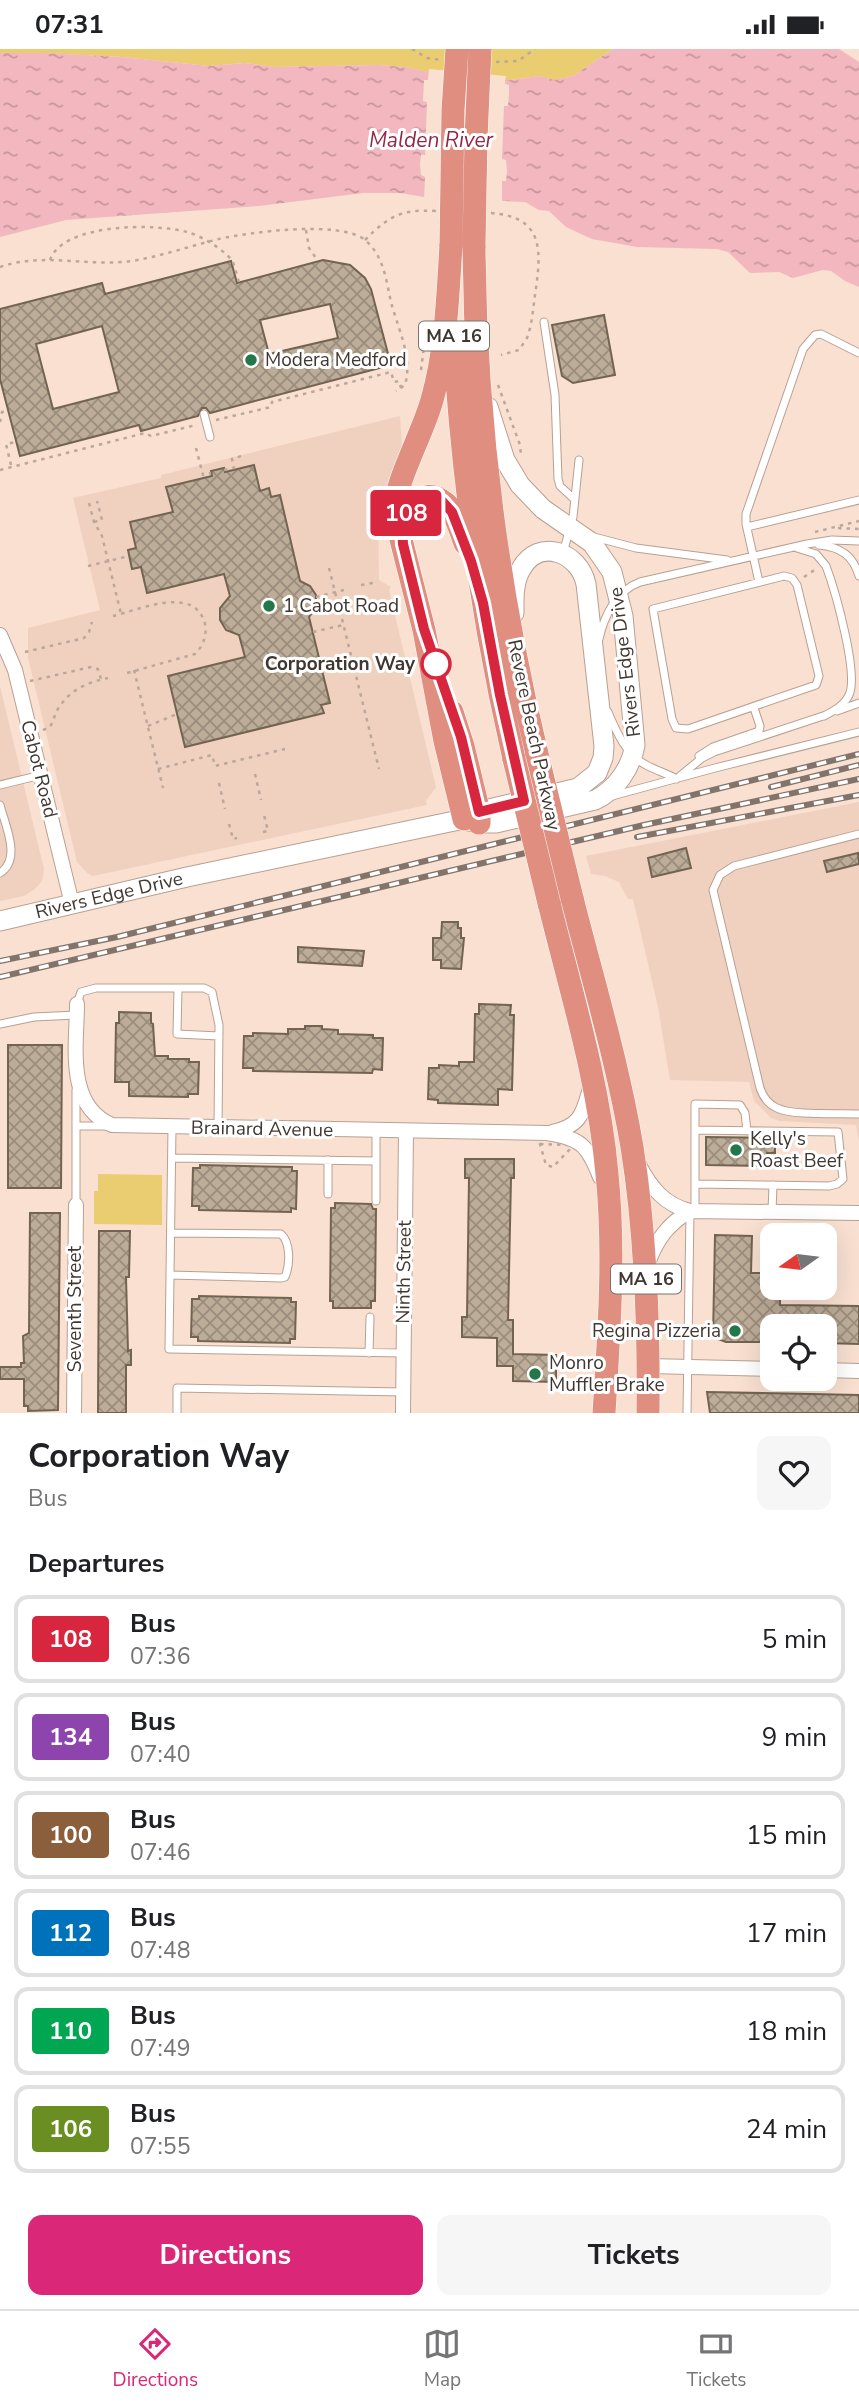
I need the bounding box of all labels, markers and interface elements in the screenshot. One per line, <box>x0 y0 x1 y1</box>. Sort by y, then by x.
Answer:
text: 07:31 <box>35 7 104 42</box>
water label: Malden River <box>369 126 494 154</box>
road number: MA 16 <box>419 321 489 351</box>
place label: Modera Medford <box>265 347 406 373</box>
marker: Modera Medford <box>243 352 259 368</box>
line badge: 108 <box>366 490 446 536</box>
text: 108 <box>384 497 428 529</box>
street label: Rivers Edge Drive <box>603 586 647 738</box>
place label: 1 Cabot Road <box>283 593 399 619</box>
marker: 1 Cabot Road <box>261 598 277 614</box>
street label: Revere Beach Parkway <box>501 637 567 833</box>
marker: Corporation Way <box>421 649 451 679</box>
place label: Corporation Way <box>265 651 416 677</box>
street label: Cabot Road <box>14 717 64 821</box>
street label: Rivers Edge Drive <box>33 865 185 925</box>
street label: Brainard Avenue <box>191 1115 333 1143</box>
place label: Kelly's Roast Beef <box>750 1126 844 1174</box>
marker: Kelly's Roast Beef <box>728 1142 744 1158</box>
street label: Ninth Street <box>390 1220 418 1324</box>
north arrow <box>760 1223 836 1300</box>
map controls <box>760 1223 837 1391</box>
street label: Seventh Street <box>62 1245 88 1372</box>
road number: MA 16 <box>611 1265 681 1294</box>
button: locate <box>760 1314 837 1391</box>
place label: Regina Pizzeria <box>592 1318 721 1344</box>
marker: Regina Pizzeria <box>727 1323 743 1339</box>
place label: Monro Muffler Brake <box>549 1350 665 1398</box>
marker: Monro Muffler Brake <box>527 1366 543 1382</box>
text: Corporation Way <box>28 1434 289 1479</box>
button: heart <box>757 1436 831 1510</box>
text: Bus <box>28 1483 68 1514</box>
text: Departures <box>28 1546 164 1581</box>
text: Bus <box>130 1606 176 1641</box>
text: 5 min <box>762 1622 827 1657</box>
text: 108 <box>49 1623 92 1655</box>
text: 07:36 <box>130 1641 190 1672</box>
text: Bus <box>130 1704 176 1739</box>
text: 9 min <box>762 1720 827 1755</box>
text: 134 <box>49 1721 92 1753</box>
text: 07:40 <box>130 1739 190 1770</box>
text: Bus <box>130 1802 176 1837</box>
text: 15 min <box>746 1818 827 1853</box>
text: 100 <box>49 1819 92 1851</box>
text: 07:46 <box>130 1837 190 1868</box>
text: Bus <box>130 1900 176 1935</box>
text: 17 min <box>746 1916 827 1951</box>
text: 112 <box>49 1917 92 1949</box>
text: 07:48 <box>130 1935 190 1966</box>
text: Bus <box>130 1998 176 2033</box>
text: 18 min <box>746 2014 827 2049</box>
text: 110 <box>49 2015 92 2047</box>
text: 07:49 <box>130 2033 190 2064</box>
text: Bus <box>130 2096 176 2131</box>
text: 24 min <box>746 2112 827 2147</box>
text: 106 <box>49 2113 92 2145</box>
text: 07:55 <box>130 2131 190 2162</box>
button: Directions <box>28 2215 423 2295</box>
button: Tickets <box>437 2215 831 2295</box>
tab: Directions <box>113 2325 198 2393</box>
tab: Map <box>423 2325 461 2393</box>
tab: Tickets <box>687 2325 746 2393</box>

